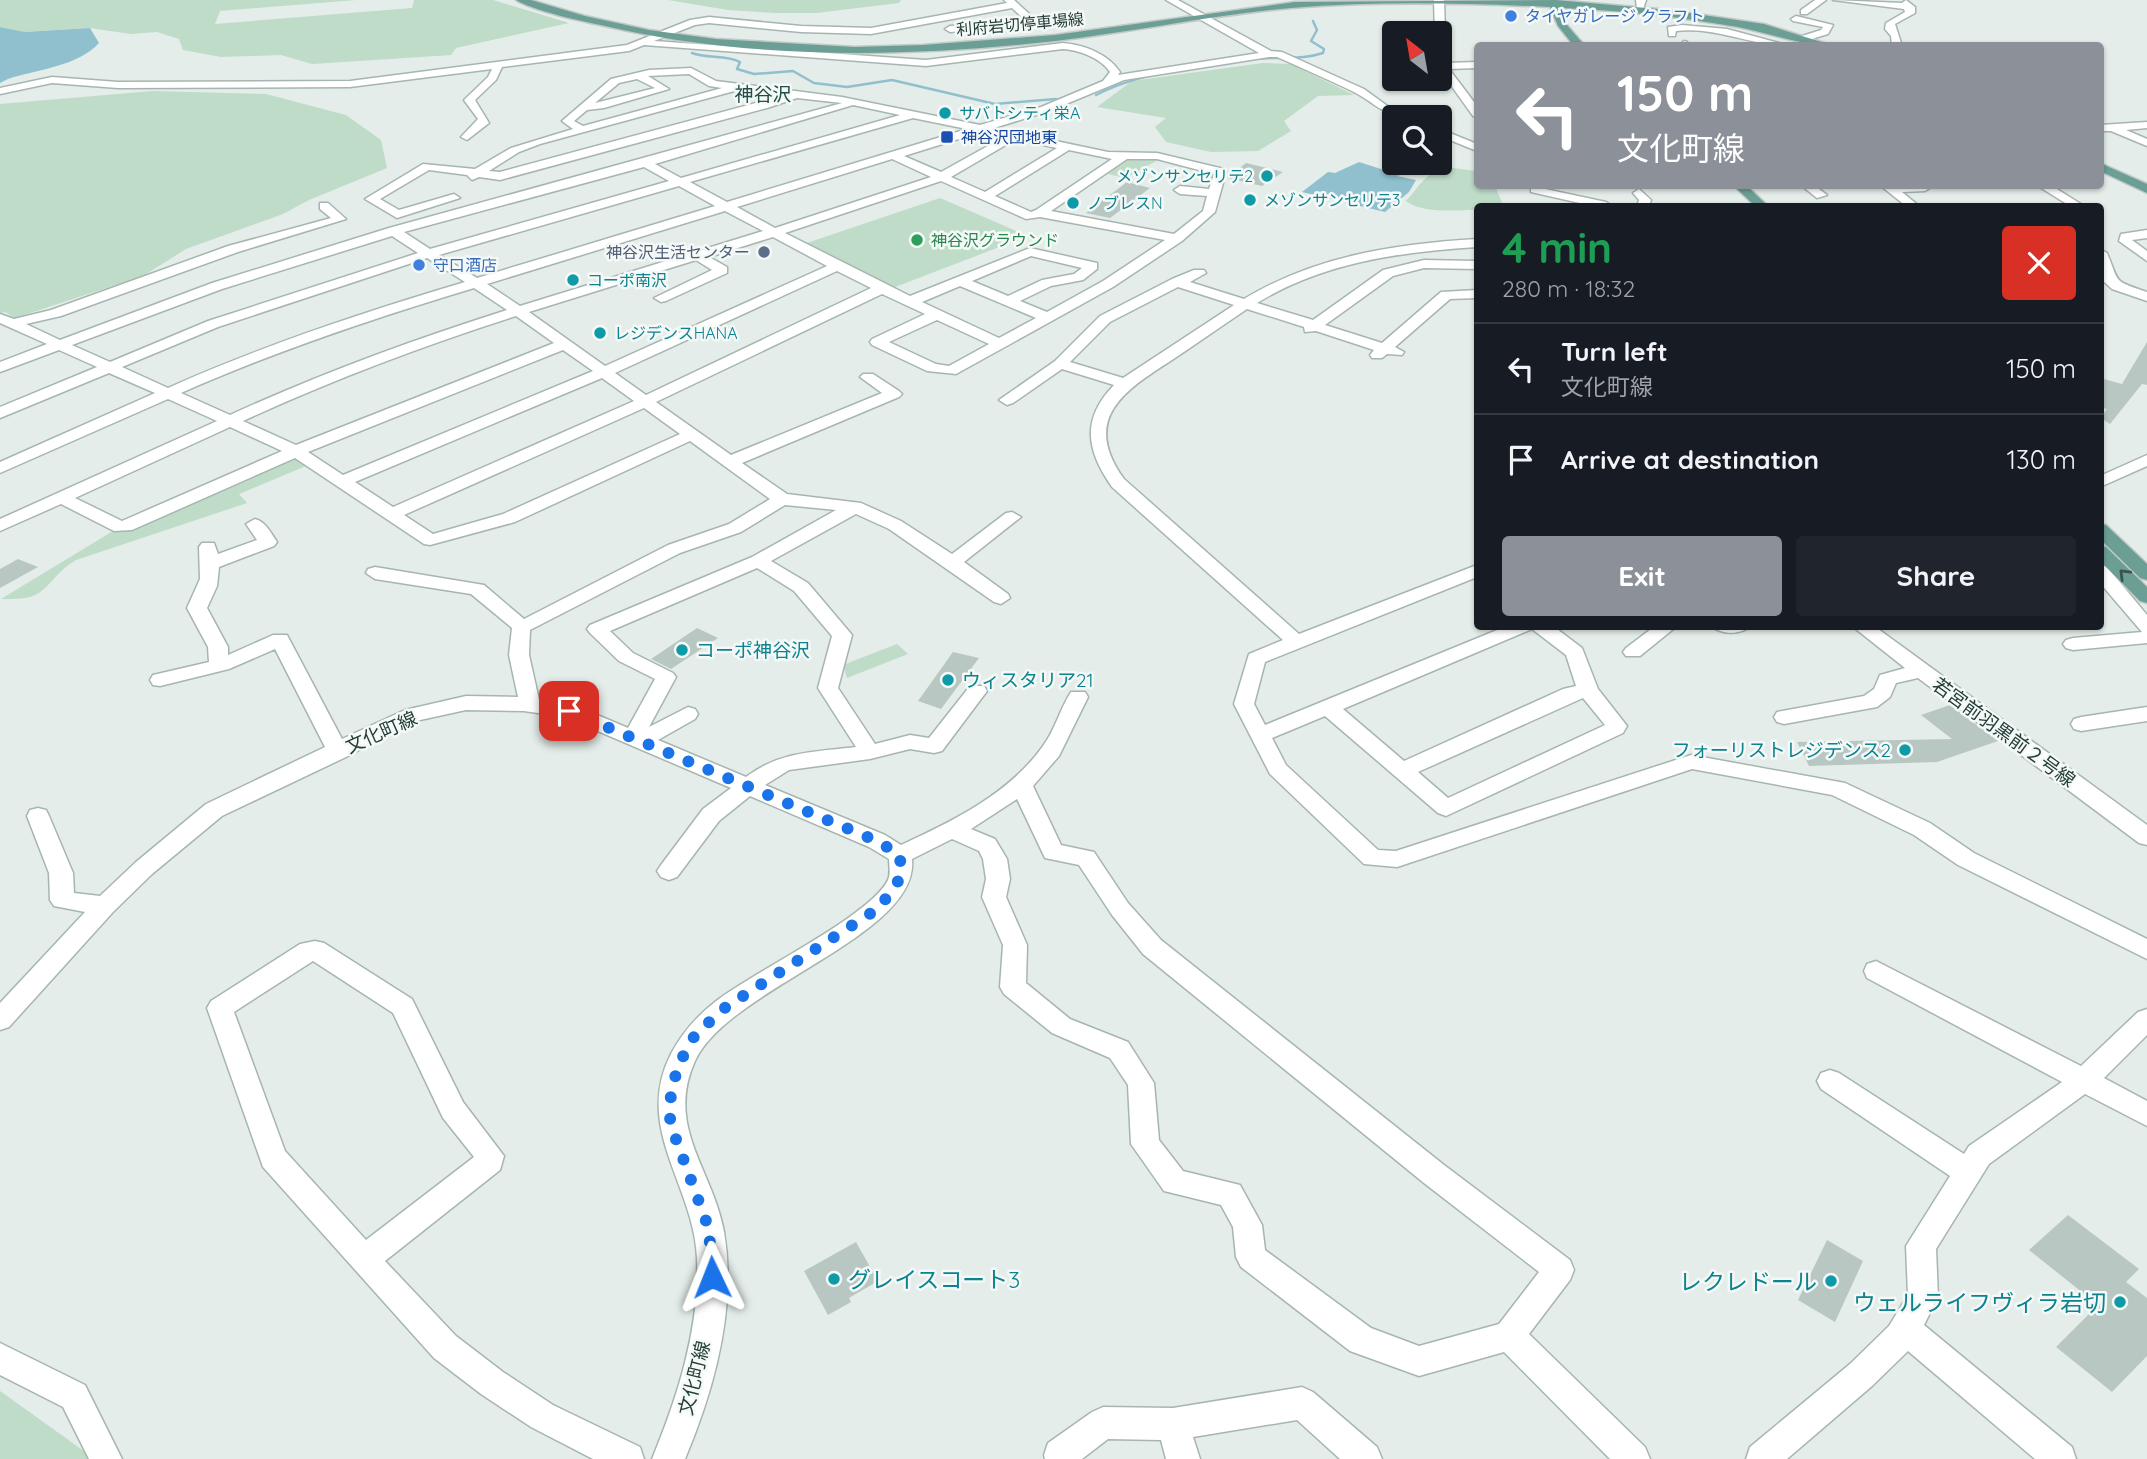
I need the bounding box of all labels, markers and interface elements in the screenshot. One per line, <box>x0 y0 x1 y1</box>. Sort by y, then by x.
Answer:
place label: タイヤガレージ クラフト <box>1525 6 1705 26</box>
street label: 利府岩切停車場線 <box>955 8 1085 40</box>
marker: タイヤガレージ クラフト <box>1503 8 1519 24</box>
north arrow <box>1382 21 1452 91</box>
map controls <box>1382 21 1452 175</box>
text: 150 m <box>1617 62 1753 123</box>
icon: left <box>1502 70 1593 161</box>
district label: 神谷沢 <box>734 82 792 106</box>
place label: サバトシティ栄A <box>959 103 1080 123</box>
marker: サバトシティ栄A <box>937 105 953 121</box>
button: search <box>1382 105 1452 175</box>
place label: 神谷沢団地東 <box>961 127 1057 147</box>
text: 文化町線 <box>1617 128 1745 168</box>
marker: 神谷沢団地東 <box>939 129 955 145</box>
place label: メゾンサンセリテ2 <box>1116 166 1253 186</box>
marker: メゾンサンセリテ2 <box>1259 168 1275 184</box>
place label: メゾンサンセリテ3 <box>1264 190 1400 210</box>
marker: メゾンサンセリテ3 <box>1242 192 1258 208</box>
place label: ノブレスN <box>1087 193 1163 213</box>
marker: ノブレスN <box>1065 195 1081 211</box>
text: 4 min <box>1502 221 1612 274</box>
button: close <box>2002 226 2076 300</box>
place label: 神谷沢グラウンド <box>931 230 1059 250</box>
marker: 神谷沢グラウンド <box>909 232 925 248</box>
place label: 神谷沢生活センター <box>606 242 750 262</box>
marker: 神谷沢生活センター <box>756 244 772 260</box>
place label: 守口酒店 <box>433 255 497 275</box>
marker: 守口酒店 <box>411 257 427 273</box>
place label: コーポ南沢 <box>587 270 667 290</box>
marker: コーポ南沢 <box>565 272 581 288</box>
text: 280 m · 18:32 <box>1502 274 1635 303</box>
place label: レジデンスHANA <box>614 323 738 343</box>
marker: レジデンスHANA <box>592 325 608 341</box>
text: Turn left <box>1561 335 1668 368</box>
icon: left <box>1502 350 1540 388</box>
text: 150 m <box>2006 352 2076 385</box>
text: 文化町線 <box>1561 372 1653 401</box>
icon: arrive <box>1502 441 1540 479</box>
text: Arrive at destination <box>1561 443 1819 476</box>
text: 130 m <box>2006 443 2076 476</box>
button: Exit <box>1502 536 1782 616</box>
button: Share <box>1796 536 2076 616</box>
one-way arrow <box>2119 569 2132 582</box>
place label: コーポ神谷沢 <box>696 638 810 662</box>
marker: コーポ神谷沢 <box>674 642 690 658</box>
place label: ウィスタリア21 <box>962 668 1094 692</box>
marker: ウィスタリア21 <box>940 672 956 688</box>
street label: 若宮前羽黒前２号線 <box>1928 672 2080 792</box>
pin <box>539 681 599 741</box>
icon: arrive <box>550 692 588 730</box>
street label: 文化町線 <box>341 706 421 758</box>
place label: フォーリストレジデンス2 <box>1672 738 1891 762</box>
marker: フォーリストレジデンス2 <box>1897 742 1913 758</box>
position arrow <box>675 1240 749 1314</box>
place label: グレイスコート3 <box>848 1265 1020 1294</box>
place label: レクレドール <box>1679 1267 1817 1296</box>
marker: グレイスコート3 <box>826 1271 842 1287</box>
marker: レクレドール <box>1823 1273 1839 1289</box>
place label: ウェルライフヴィラ岩切 <box>1853 1288 2106 1317</box>
marker: ウェルライフヴィラ岩切 <box>2112 1294 2128 1310</box>
street label: 文化町線 <box>673 1338 715 1418</box>

